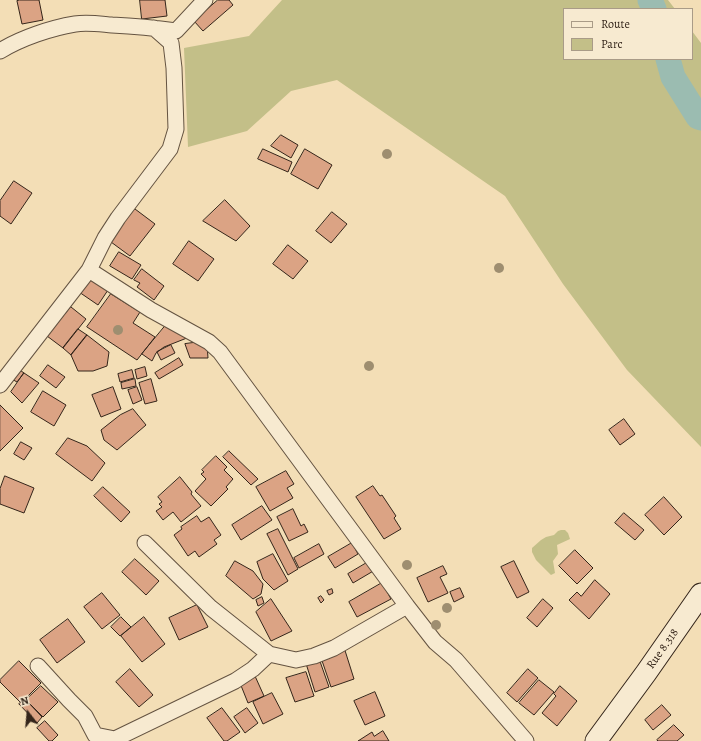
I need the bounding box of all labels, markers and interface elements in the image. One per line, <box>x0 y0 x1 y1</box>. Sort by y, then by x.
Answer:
legend <box>563 8 693 60</box>
text: Route <box>601 16 630 32</box>
text: Parc <box>601 36 623 52</box>
street label: Rue 8.318 <box>644 626 682 672</box>
north arrow <box>8 693 48 733</box>
text: N <box>19 693 30 709</box>

